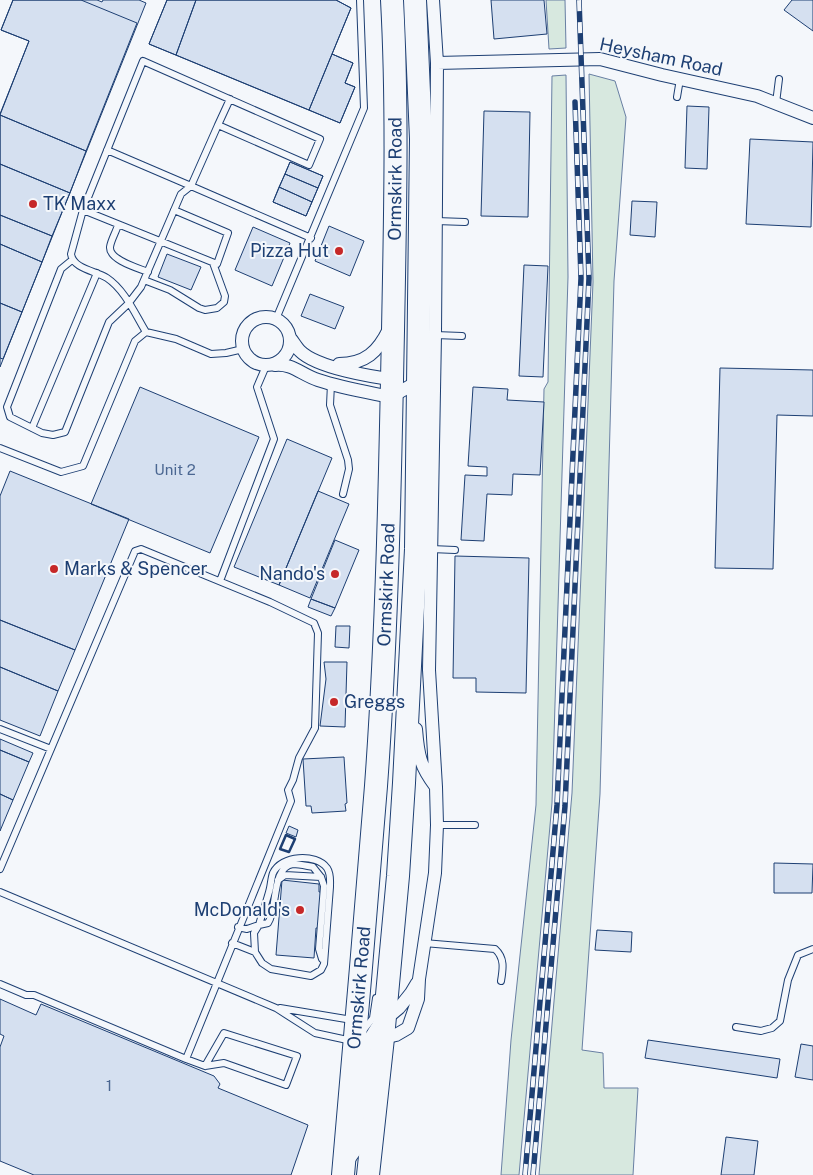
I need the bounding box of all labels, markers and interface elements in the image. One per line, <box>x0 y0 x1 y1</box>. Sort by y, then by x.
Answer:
street label: Heysham Road <box>598 33 725 80</box>
street label: Ormskirk Road <box>384 117 406 241</box>
place label: TK Maxx <box>43 193 116 214</box>
marker: TK Maxx <box>27 198 39 210</box>
place label: Pizza Hut <box>250 240 329 261</box>
marker: Pizza Hut <box>333 245 345 257</box>
house number: Unit 2 <box>154 461 196 478</box>
street label: Ormskirk Road <box>373 523 399 647</box>
place label: Marks & Spencer <box>64 558 208 579</box>
marker: Marks & Spencer <box>48 563 60 575</box>
place label: Nando's <box>259 563 325 584</box>
marker: Nando's <box>329 568 341 580</box>
place label: Greggs <box>344 691 405 712</box>
marker: Greggs <box>328 696 340 708</box>
place label: McDonald's <box>194 899 290 920</box>
marker: McDonald's <box>294 904 306 916</box>
street label: Ormskirk Road <box>343 925 375 1050</box>
house number: 1 <box>106 1077 112 1094</box>

